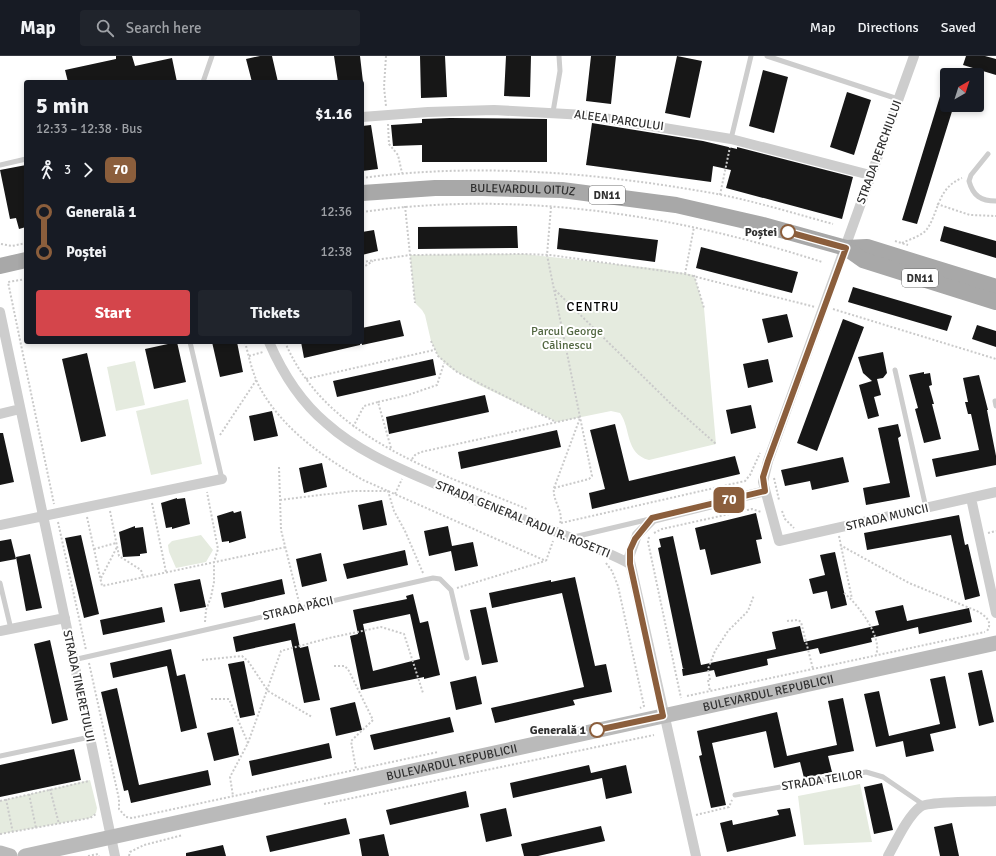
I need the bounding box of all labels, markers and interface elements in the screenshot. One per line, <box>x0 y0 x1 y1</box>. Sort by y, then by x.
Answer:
search box <box>80 10 360 46</box>
text: Map <box>20 16 56 40</box>
icon: search <box>94 17 116 39</box>
text: Search here <box>126 19 201 37</box>
text: Map <box>810 19 836 36</box>
text: Directions <box>858 19 919 36</box>
text: Saved <box>941 19 976 36</box>
north arrow <box>940 68 984 112</box>
map controls <box>940 68 984 112</box>
text: 5 min <box>36 92 89 119</box>
street label: STRADA PERCHIULUI <box>854 98 905 206</box>
text: $1.16 <box>315 105 352 123</box>
street label: ALEEA PARCULUI <box>573 107 665 134</box>
text: 12:33 – 12:38 · Bus <box>36 121 142 137</box>
icon: walk <box>36 159 58 181</box>
icon: forward <box>77 159 99 181</box>
text: 70 <box>113 161 128 178</box>
text: 3 <box>64 162 71 178</box>
street label: BULEVARDUL OITUZ <box>470 181 577 200</box>
road number: DN11 <box>589 186 625 204</box>
text: Generală 1 <box>66 203 136 221</box>
text: 12:36 <box>320 204 352 220</box>
marker: Poștei <box>780 224 796 240</box>
place label: Poștei <box>745 225 777 240</box>
text: Poștei <box>66 243 106 261</box>
text: 12:38 <box>320 244 352 260</box>
road number: DN11 <box>902 269 938 287</box>
button: Start <box>36 290 190 336</box>
button: Tickets <box>198 290 352 336</box>
district label: CENTRU <box>567 299 619 315</box>
park label: Parcul George Călinescu <box>531 324 603 353</box>
street label: STRADA GENERAL RADU R. ROSETTI <box>433 477 612 561</box>
line badge: 70 <box>711 487 747 513</box>
text: 70 <box>721 491 737 508</box>
street label: STRADA MUNCII <box>844 501 930 534</box>
street label: STRADA PĂCII <box>261 593 335 624</box>
street label: STRADA TINERETULUI <box>59 629 98 744</box>
street label: BULEVARDUL REPUBLICII <box>701 672 835 715</box>
marker: Generală 1 <box>589 722 605 738</box>
place label: Generală 1 <box>530 723 587 738</box>
street label: BULEVARDUL REPUBLICII <box>385 741 519 785</box>
street label: STRADA TEILOR <box>781 767 864 794</box>

